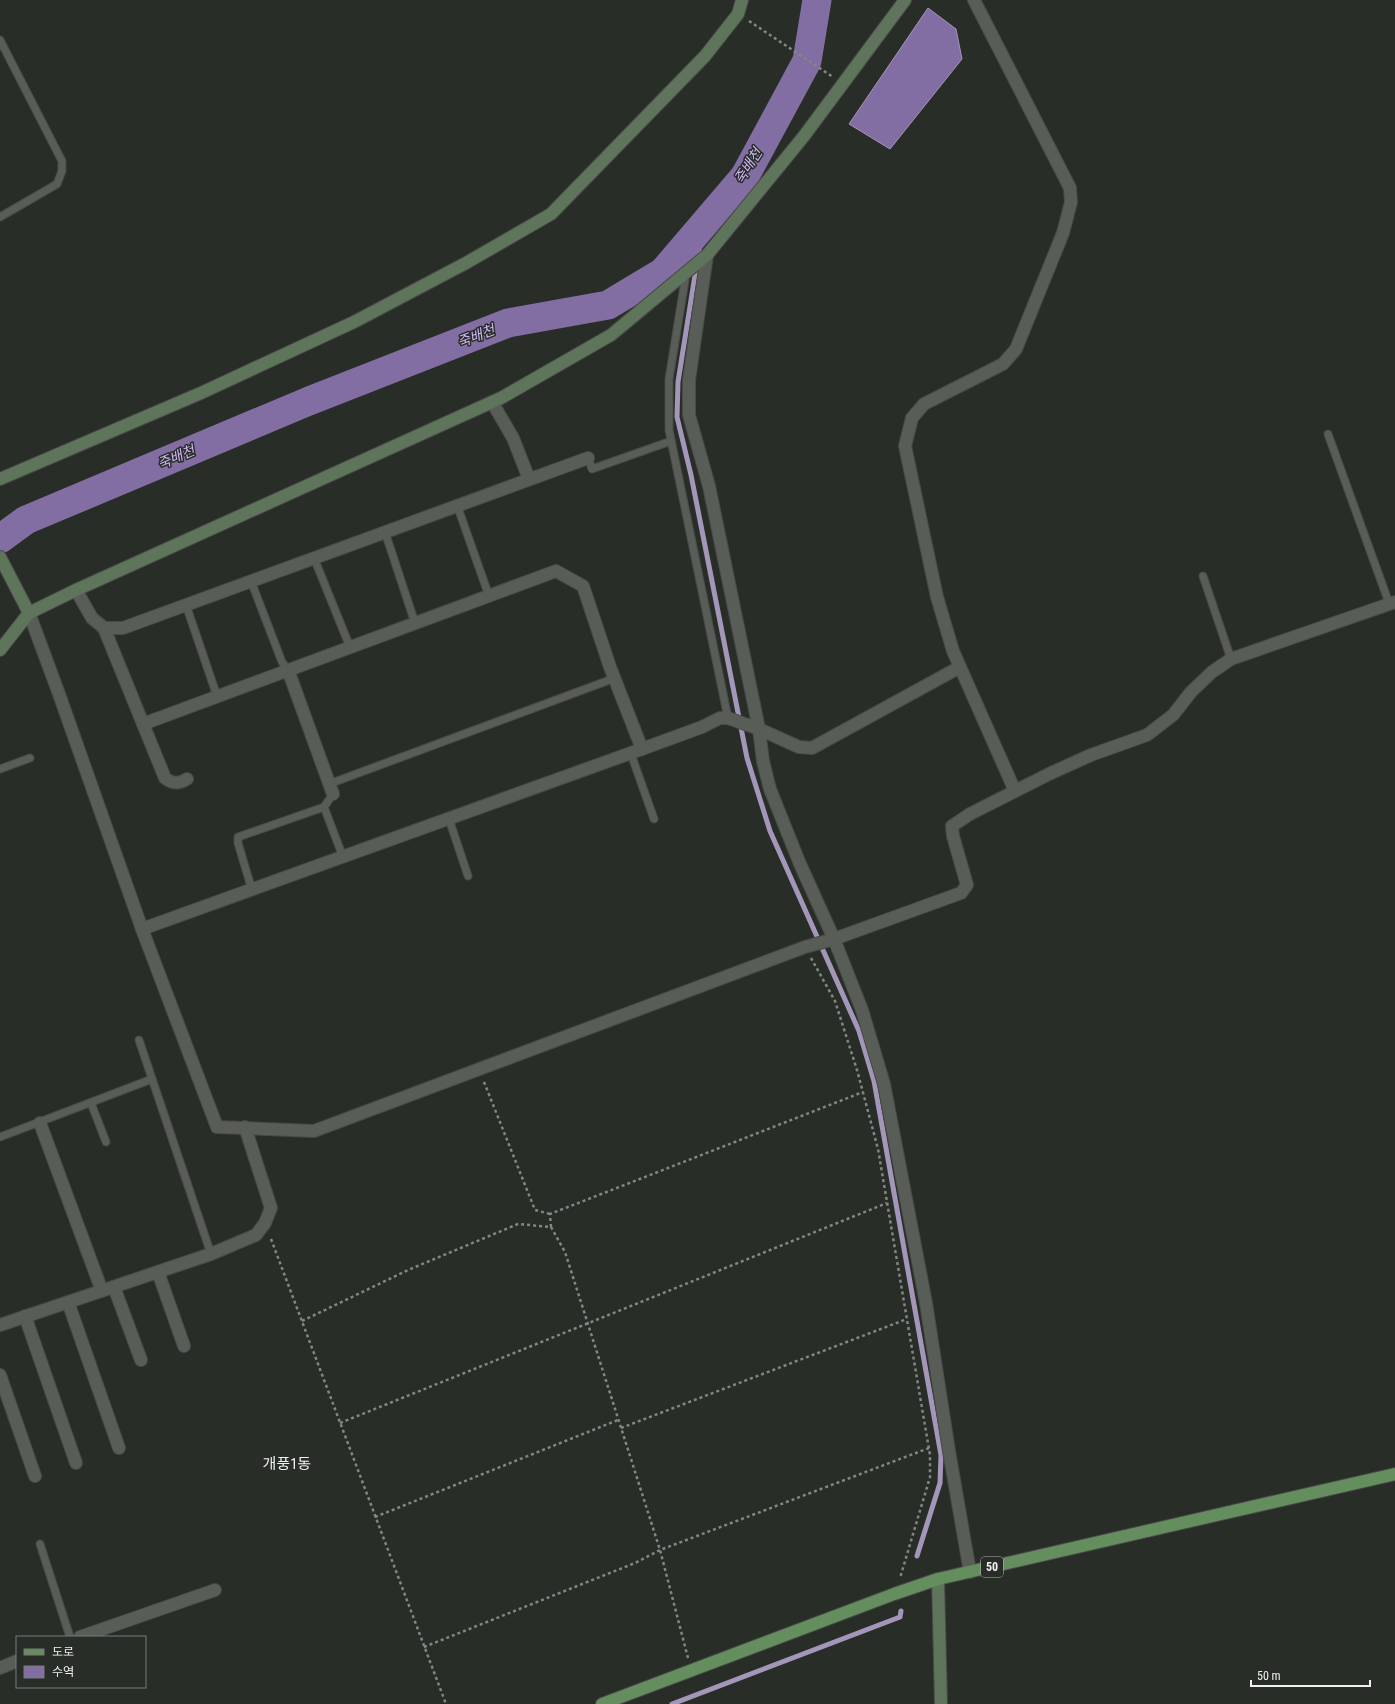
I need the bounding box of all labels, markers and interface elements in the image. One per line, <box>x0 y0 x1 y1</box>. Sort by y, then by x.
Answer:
water label: 죽배천 <box>731 144 766 187</box>
water label: 죽배천 <box>455 321 498 350</box>
water label: 죽배천 <box>155 442 198 472</box>
district label: 개풍1동 <box>263 1455 311 1473</box>
road number: 50 <box>981 1557 1003 1577</box>
legend <box>16 1636 146 1688</box>
text: 도로 <box>52 1645 74 1659</box>
scale bar <box>1251 1662 1370 1688</box>
text: 수역 <box>52 1665 74 1679</box>
text: 50 m <box>1257 1669 1281 1683</box>

